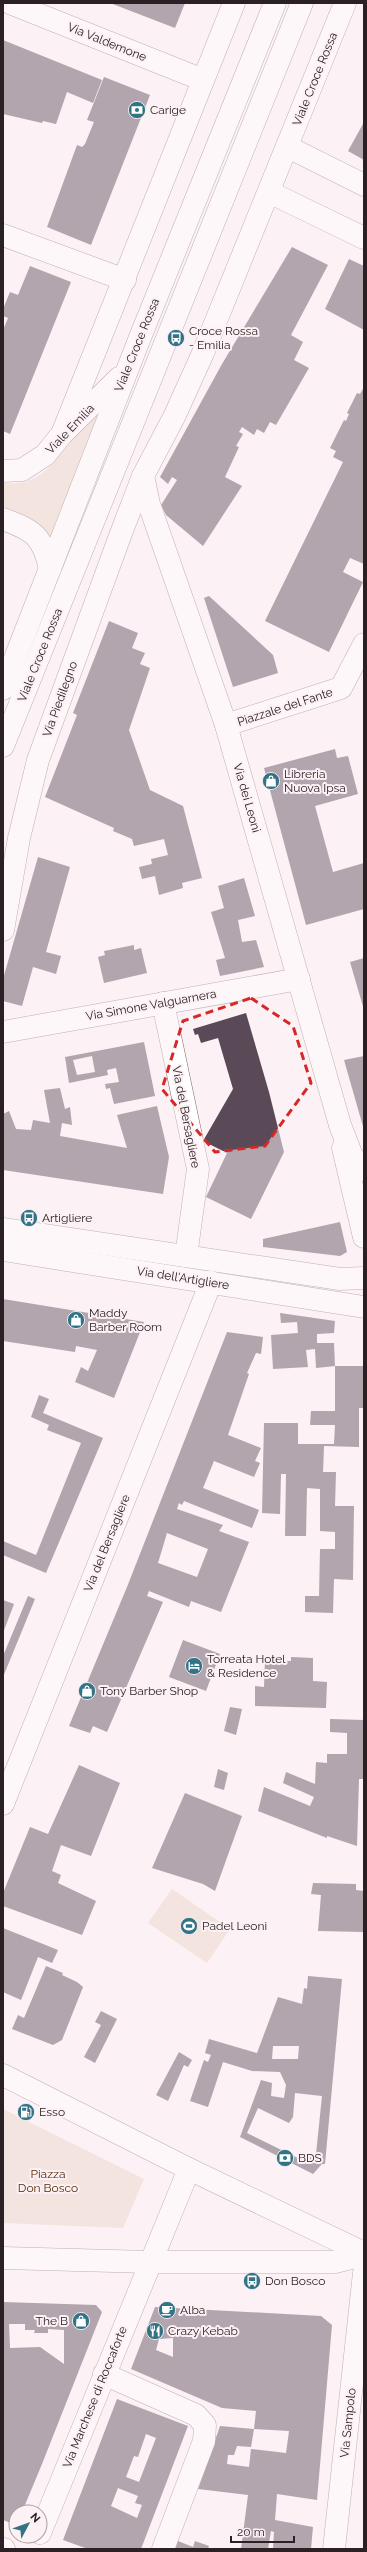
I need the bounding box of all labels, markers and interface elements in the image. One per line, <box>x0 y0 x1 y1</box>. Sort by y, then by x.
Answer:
street label: Via Valdemone <box>65 20 149 64</box>
street label: Viale Croce Rossa <box>290 30 340 128</box>
bank icon: Carige <box>127 100 147 120</box>
place label: Carige <box>150 103 186 117</box>
street label: Viale Croce Rossa <box>112 296 162 394</box>
place label: Croce Rossa - Emilia <box>189 324 258 352</box>
bus stop icon: Croce Rossa - Emilia <box>166 328 186 348</box>
street label: Viale Emilia <box>43 401 97 457</box>
street label: Viale Croce Rossa <box>15 606 65 704</box>
street label: Via Piedilegno <box>40 659 80 739</box>
street label: Piazzale del Fante <box>236 685 334 729</box>
street label: Via dei Leoni <box>230 762 264 834</box>
place label: Libreria Nuova Ipsa <box>284 767 346 795</box>
shop icon: Libreria Nuova Ipsa <box>261 771 281 791</box>
street label: Via Simone Valguarnera <box>85 987 217 1023</box>
street label: Via del Bersagliere <box>169 1065 203 1169</box>
bus stop icon: Artigliere <box>19 1208 39 1228</box>
place label: Artigliere <box>42 1211 92 1225</box>
street label: Via dell'Artigliere <box>136 1264 230 1292</box>
place label: Maddy Barber Room <box>89 1306 162 1334</box>
shop icon: Maddy Barber Room <box>66 1310 86 1330</box>
street label: Via del Bersagliere <box>81 1492 133 1594</box>
place label: Torreata Hotel & Residence <box>207 1652 286 1680</box>
hotel icon: Torreata Hotel & Residence <box>184 1656 204 1676</box>
shop icon: Tony Barber Shop <box>77 1681 97 1701</box>
place label: Tony Barber Shop <box>100 1684 198 1698</box>
sports icon: Padel Leoni <box>179 1916 199 1936</box>
place label: Padel Leoni <box>202 1919 267 1933</box>
fuel station icon: Esso <box>16 2102 36 2122</box>
place label: Esso <box>39 2105 65 2119</box>
bank icon: BDS <box>275 2148 295 2168</box>
place label: BDS <box>298 2151 322 2165</box>
park label: Piazza Don Bosco <box>18 2167 78 2195</box>
bus stop icon: Don Bosco <box>242 2271 262 2291</box>
place label: Don Bosco <box>265 2274 325 2288</box>
cafe icon: Alba <box>157 2300 177 2320</box>
place label: Alba <box>180 2303 205 2317</box>
shop icon: The B <box>71 2311 91 2331</box>
place label: The B <box>36 2314 68 2328</box>
restaurant icon: Crazy Kebab <box>145 2321 165 2341</box>
street label: Via Marchese di Roccaforte <box>60 2324 130 2470</box>
place label: Crazy Kebab <box>168 2324 238 2338</box>
street label: Via Sampolo <box>337 2387 359 2459</box>
north arrow <box>8 2504 48 2544</box>
text: N <box>28 2510 43 2525</box>
scale bar <box>231 2518 294 2544</box>
text: 20 m <box>237 2525 265 2539</box>

